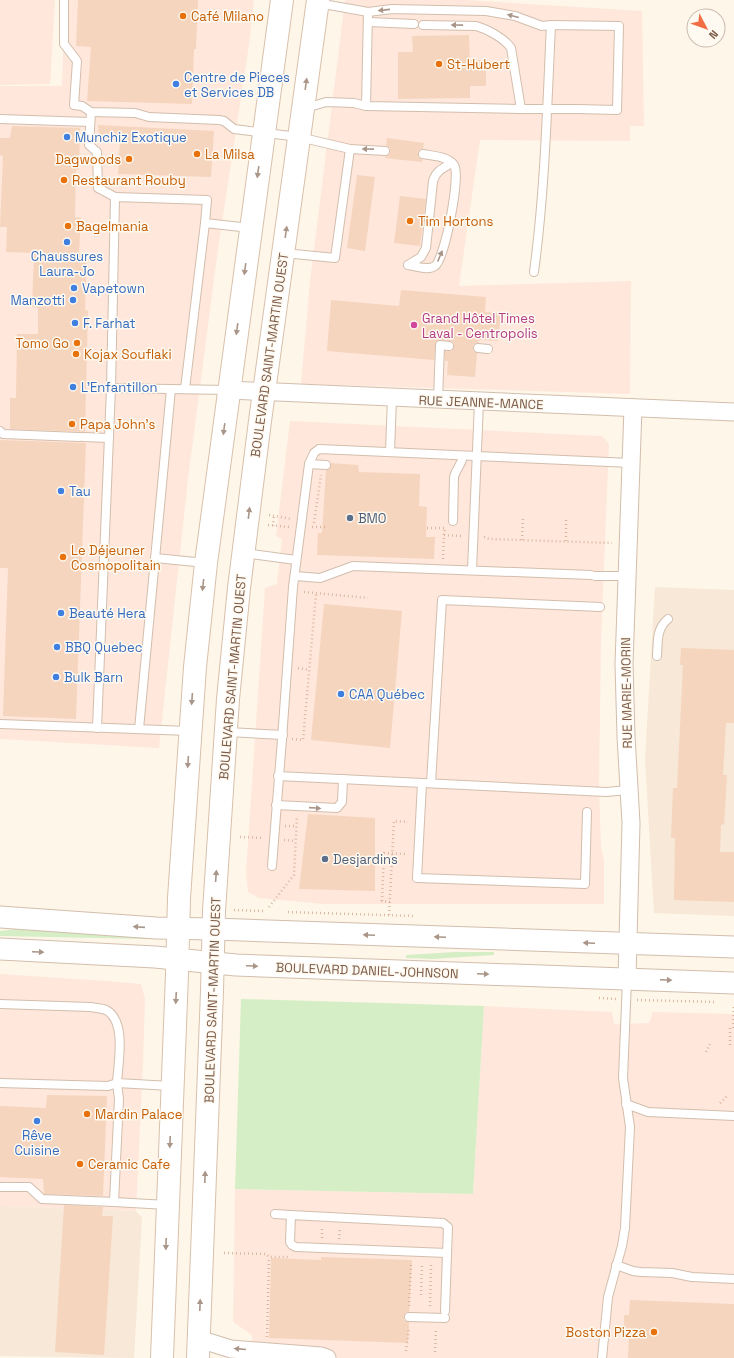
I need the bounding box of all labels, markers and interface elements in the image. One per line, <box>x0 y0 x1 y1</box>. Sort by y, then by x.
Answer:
one-way arrow <box>378 7 390 13</box>
place label: Café Milano <box>191 8 264 25</box>
north arrow <box>686 8 726 48</box>
marker: Café Milano <box>178 11 188 21</box>
one-way arrow <box>507 12 520 18</box>
one-way arrow <box>450 22 463 28</box>
text: N <box>706 27 721 42</box>
place label: St-Hubert <box>447 56 510 73</box>
marker: St-Hubert <box>434 59 444 69</box>
place label: Centre de Pieces et Services DB <box>184 69 290 101</box>
one-way arrow <box>303 78 310 90</box>
marker: Centre de Pieces et Services DB <box>171 79 181 89</box>
place label: Munchiz Exotique <box>75 129 187 146</box>
marker: Munchiz Exotique <box>62 132 72 142</box>
place label: La Milsa <box>205 146 255 163</box>
one-way arrow <box>362 146 374 153</box>
marker: La Milsa <box>192 149 202 159</box>
place label: Dagwoods <box>55 151 121 168</box>
marker: Dagwoods <box>124 154 134 164</box>
one-way arrow <box>255 166 261 179</box>
place label: Restaurant Rouby <box>72 172 186 189</box>
marker: Restaurant Rouby <box>59 175 69 185</box>
place label: Tim Hortons <box>418 213 493 230</box>
marker: Tim Hortons <box>405 216 415 226</box>
place label: Bagelmania <box>76 218 149 235</box>
marker: Bagelmania <box>63 221 73 231</box>
one-way arrow <box>283 226 289 238</box>
marker: Chaussures Laura-Jo <box>62 237 72 247</box>
place label: Chaussures Laura-Jo <box>31 248 103 280</box>
one-way arrow <box>438 250 444 262</box>
street label: BOULEVARD SAINT-MARTIN OUEST <box>247 251 292 459</box>
one-way arrow <box>242 263 248 276</box>
place label: Vapetown <box>82 280 145 297</box>
marker: Vapetown <box>69 283 79 293</box>
place label: Manzotti <box>10 292 65 309</box>
marker: Manzotti <box>68 295 78 305</box>
place label: Grand Hôtel Times Laval - Centropolis <box>422 310 538 342</box>
place label: F. Farhat <box>83 315 136 332</box>
marker: F. Farhat <box>70 318 80 328</box>
marker: Grand Hôtel Times Laval - Centropolis <box>409 320 419 330</box>
one-way arrow <box>234 323 240 336</box>
place label: Tomo Go <box>15 335 69 352</box>
marker: Tomo Go <box>72 338 82 348</box>
place label: Kojax Souflaki <box>84 346 172 363</box>
marker: Kojax Souflaki <box>71 349 81 359</box>
place label: L'Enfantillon <box>81 379 158 396</box>
marker: L'Enfantillon <box>68 382 78 392</box>
street label: RUE JEANNE-MANCE <box>418 392 544 413</box>
place label: Papa John's <box>80 416 156 433</box>
marker: Papa John's <box>67 419 77 429</box>
one-way arrow <box>221 423 227 435</box>
place label: Tau <box>69 483 91 500</box>
marker: Tau <box>56 486 66 496</box>
one-way arrow <box>245 507 252 519</box>
place label: BMO <box>358 510 387 527</box>
marker: BMO <box>345 513 355 523</box>
place label: Le Déjeuner Cosmopolitain <box>71 542 161 574</box>
marker: Le Déjeuner Cosmopolitain <box>58 552 68 562</box>
street label: BOULEVARD SAINT-MARTIN OUEST <box>215 573 250 781</box>
one-way arrow <box>200 579 206 591</box>
place label: Beauté Hera <box>69 605 146 622</box>
marker: Beauté Hera <box>56 608 66 618</box>
street label: RUE MARIE-MORIN <box>617 637 636 749</box>
place label: BBQ Quebec <box>65 639 143 656</box>
marker: BBQ Quebec <box>52 642 62 652</box>
place label: Bulk Barn <box>64 669 123 686</box>
marker: Bulk Barn <box>51 672 61 682</box>
place label: CAA Québec <box>349 686 425 703</box>
marker: CAA Québec <box>336 689 346 699</box>
one-way arrow <box>189 693 196 705</box>
one-way arrow <box>184 756 191 768</box>
one-way arrow <box>309 804 321 811</box>
place label: Desjardins <box>333 851 398 868</box>
marker: Desjardins <box>320 854 330 864</box>
one-way arrow <box>213 870 220 882</box>
street label: BOULEVARD SAINT-MARTIN OUEST <box>200 896 225 1104</box>
one-way arrow <box>133 923 145 930</box>
one-way arrow <box>363 931 375 938</box>
one-way arrow <box>433 934 446 940</box>
one-way arrow <box>583 939 595 946</box>
one-way arrow <box>32 948 44 955</box>
street label: BOULEVARD DANIEL-JOHNSON <box>275 959 459 982</box>
one-way arrow <box>246 963 259 969</box>
one-way arrow <box>477 971 490 977</box>
one-way arrow <box>660 977 673 983</box>
one-way arrow <box>173 992 179 1005</box>
place label: Mardin Palace <box>95 1106 182 1123</box>
marker: Mardin Palace <box>82 1109 92 1119</box>
marker: Rêve Cuisine <box>32 1116 42 1126</box>
place label: Rêve Cuisine <box>14 1127 60 1159</box>
one-way arrow <box>167 1136 173 1149</box>
place label: Ceramic Cafe <box>88 1156 170 1173</box>
marker: Ceramic Cafe <box>75 1159 85 1169</box>
one-way arrow <box>202 1170 208 1183</box>
one-way arrow <box>163 1238 169 1251</box>
one-way arrow <box>197 1298 203 1311</box>
place label: Boston Pizza <box>566 1324 647 1341</box>
marker: Boston Pizza <box>649 1327 659 1337</box>
one-way arrow <box>234 1346 246 1353</box>

